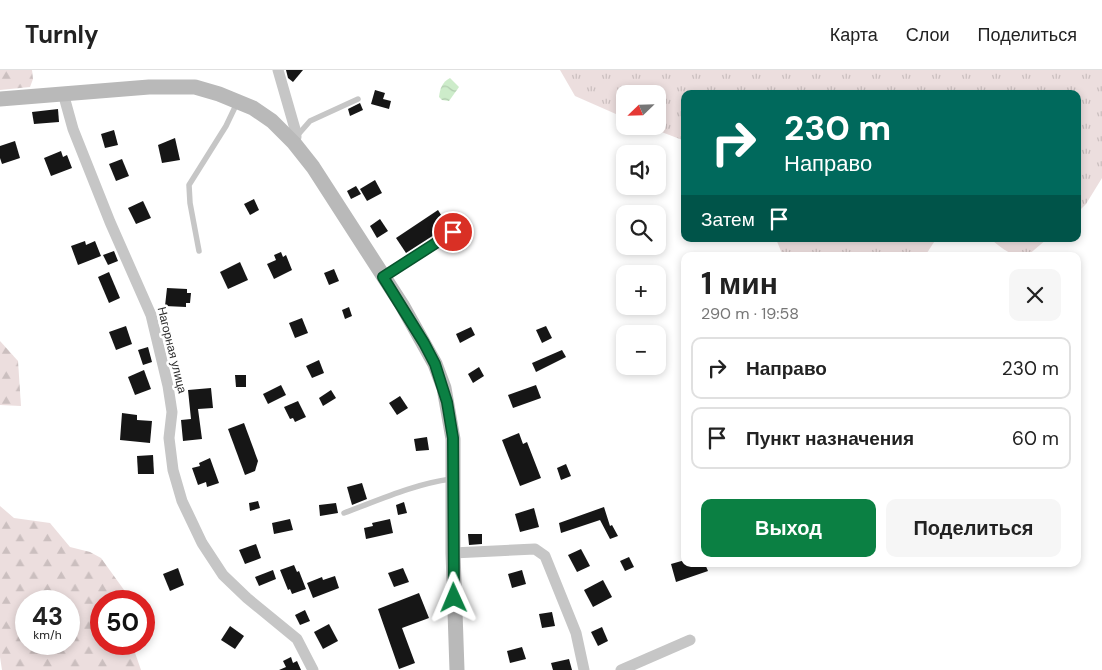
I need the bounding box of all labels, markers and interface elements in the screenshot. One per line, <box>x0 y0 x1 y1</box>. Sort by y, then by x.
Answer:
text: Turnly <box>25 19 98 50</box>
text: Карта <box>830 23 878 47</box>
text: Слои <box>906 23 950 47</box>
text: Поделиться <box>978 23 1077 47</box>
north arrow <box>616 85 666 135</box>
map controls <box>616 85 666 375</box>
text: 230 m <box>784 105 891 151</box>
icon: right <box>701 110 766 175</box>
button: sound <box>616 145 666 195</box>
text: Направо <box>784 149 872 178</box>
button: search <box>616 205 666 255</box>
icon: arrive <box>765 205 793 233</box>
text: Затем <box>701 207 755 232</box>
pin <box>432 211 474 253</box>
icon: arrive <box>439 218 467 246</box>
text: 1 мин <box>701 264 778 303</box>
button: + <box>616 265 666 315</box>
button: close <box>1009 269 1061 321</box>
text: 290 m · 19:58 <box>701 303 799 324</box>
street label: Нагорная улица <box>153 305 191 395</box>
button: − <box>616 325 666 375</box>
icon: right <box>703 354 731 382</box>
text: Направо <box>746 356 827 381</box>
text: 230 m <box>1002 356 1059 381</box>
icon: arrive <box>703 424 731 452</box>
text: Пункт назначения <box>746 426 914 451</box>
text: 60 m <box>1012 426 1059 451</box>
button: Выход <box>701 499 876 557</box>
button: Поделиться <box>886 499 1061 557</box>
position arrow <box>427 571 479 623</box>
speed limit sign: 50 <box>90 590 155 655</box>
text: 43 <box>32 600 63 633</box>
text: km/h <box>33 627 62 643</box>

